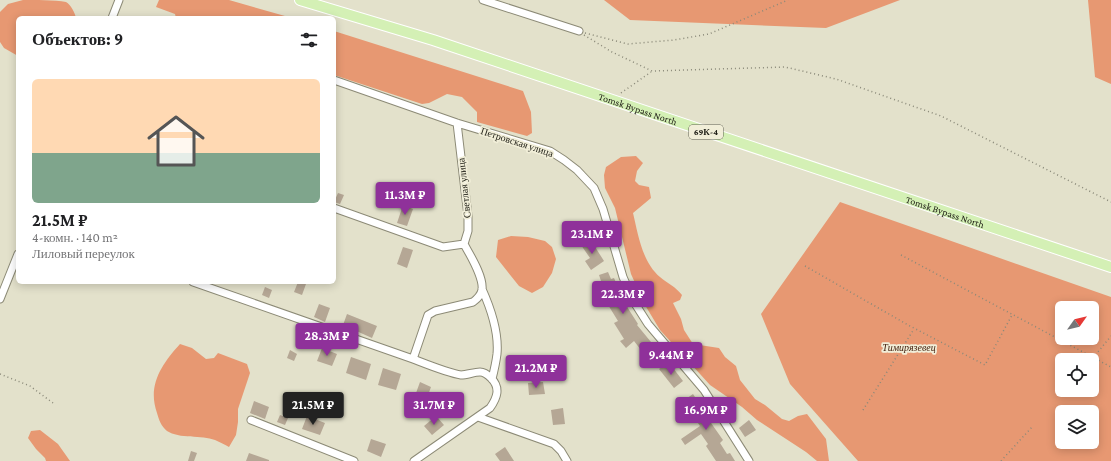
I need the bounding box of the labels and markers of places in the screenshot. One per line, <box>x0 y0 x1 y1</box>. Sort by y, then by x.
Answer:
pin: 11.3M ₽ <box>368 182 442 216</box>
pin: 23.1M ₽ <box>555 221 629 255</box>
pin: 22.3M ₽ <box>586 281 660 315</box>
pin: 28.3M ₽ <box>290 323 364 357</box>
pin: 9.44M ₽ <box>634 342 708 376</box>
pin: 21.2M ₽ <box>499 355 573 389</box>
pin: 21.5M ₽ <box>276 392 350 426</box>
pin: 31.7M ₽ <box>397 392 471 426</box>
pin: 16.9M ₽ <box>669 397 743 431</box>

